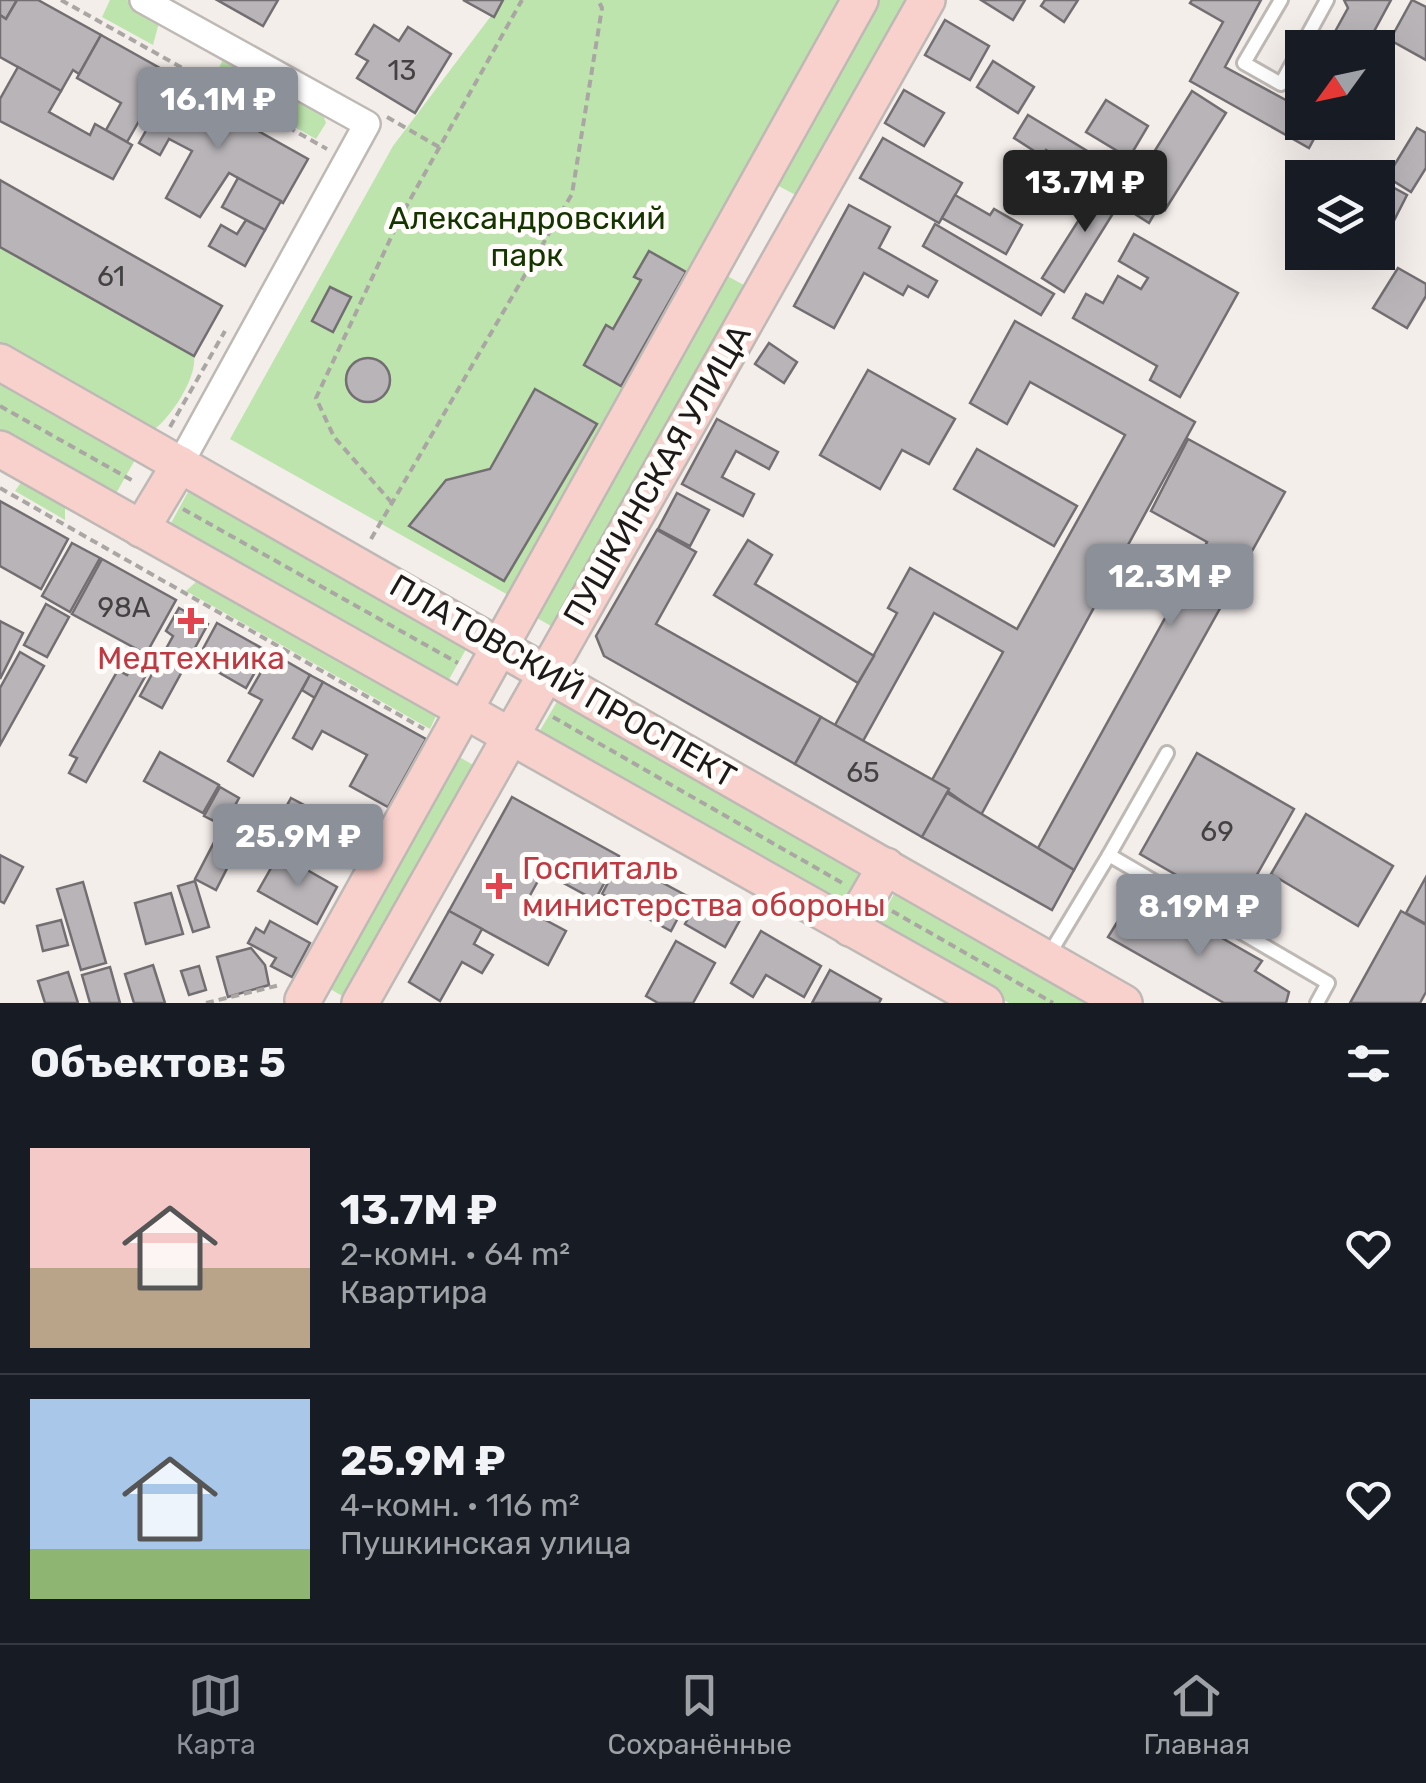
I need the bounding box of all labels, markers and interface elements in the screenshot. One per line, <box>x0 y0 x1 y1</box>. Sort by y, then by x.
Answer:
north arrow <box>1285 30 1395 140</box>
map controls <box>1285 30 1395 270</box>
house number: 13 <box>388 54 416 87</box>
pin: 16.1M ₽ <box>126 67 310 152</box>
text: 16.1M ₽ <box>160 80 276 118</box>
pin: 13.7M ₽ <box>993 150 1177 235</box>
button: layers <box>1285 160 1395 270</box>
text: 13.7M ₽ <box>1025 163 1145 201</box>
park label: Александровский парк <box>388 199 666 274</box>
house number: 61 <box>97 260 125 293</box>
street label: ПУШКИНСКАЯ УЛИЦА <box>555 318 759 632</box>
pin: 12.3M ₽ <box>1078 544 1262 629</box>
text: 12.3M ₽ <box>1108 557 1232 595</box>
street label: ПЛАТОВСКИЙ ПРОСПЕКТ <box>383 566 743 796</box>
house number: 98А <box>97 591 151 624</box>
marker: Медтехника <box>178 608 204 634</box>
place label: Медтехника <box>97 639 285 677</box>
house number: 65 <box>846 756 880 789</box>
pin: 25.9M ₽ <box>206 804 390 889</box>
house number: 69 <box>1200 815 1234 848</box>
text: 25.9M ₽ <box>235 817 361 855</box>
place label: Госпиталь министерства обороны <box>522 849 886 924</box>
marker: Госпиталь министерства обороны <box>486 873 512 899</box>
pin: 8.19M ₽ <box>1107 874 1291 959</box>
text: 8.19M ₽ <box>1138 887 1260 925</box>
icon: filters <box>1341 1036 1396 1091</box>
text: Объектов: 5 <box>30 1038 286 1088</box>
text: 13.7M ₽ <box>340 1185 497 1235</box>
icon: home <box>110 1188 230 1308</box>
icon: heart <box>1341 1221 1396 1276</box>
text: 2-комн. · 64 m² <box>340 1235 570 1273</box>
text: Квартира <box>340 1273 488 1311</box>
text: 25.9M ₽ <box>340 1436 505 1486</box>
icon: home <box>110 1439 230 1559</box>
icon: heart <box>1341 1472 1396 1527</box>
text: 4-комн. · 116 m² <box>340 1486 580 1524</box>
text: Пушкинская улица <box>340 1524 632 1562</box>
tab: Карта <box>176 1668 256 1761</box>
tab: Сохранённые <box>608 1668 792 1761</box>
tab: Главная <box>1144 1668 1250 1761</box>

